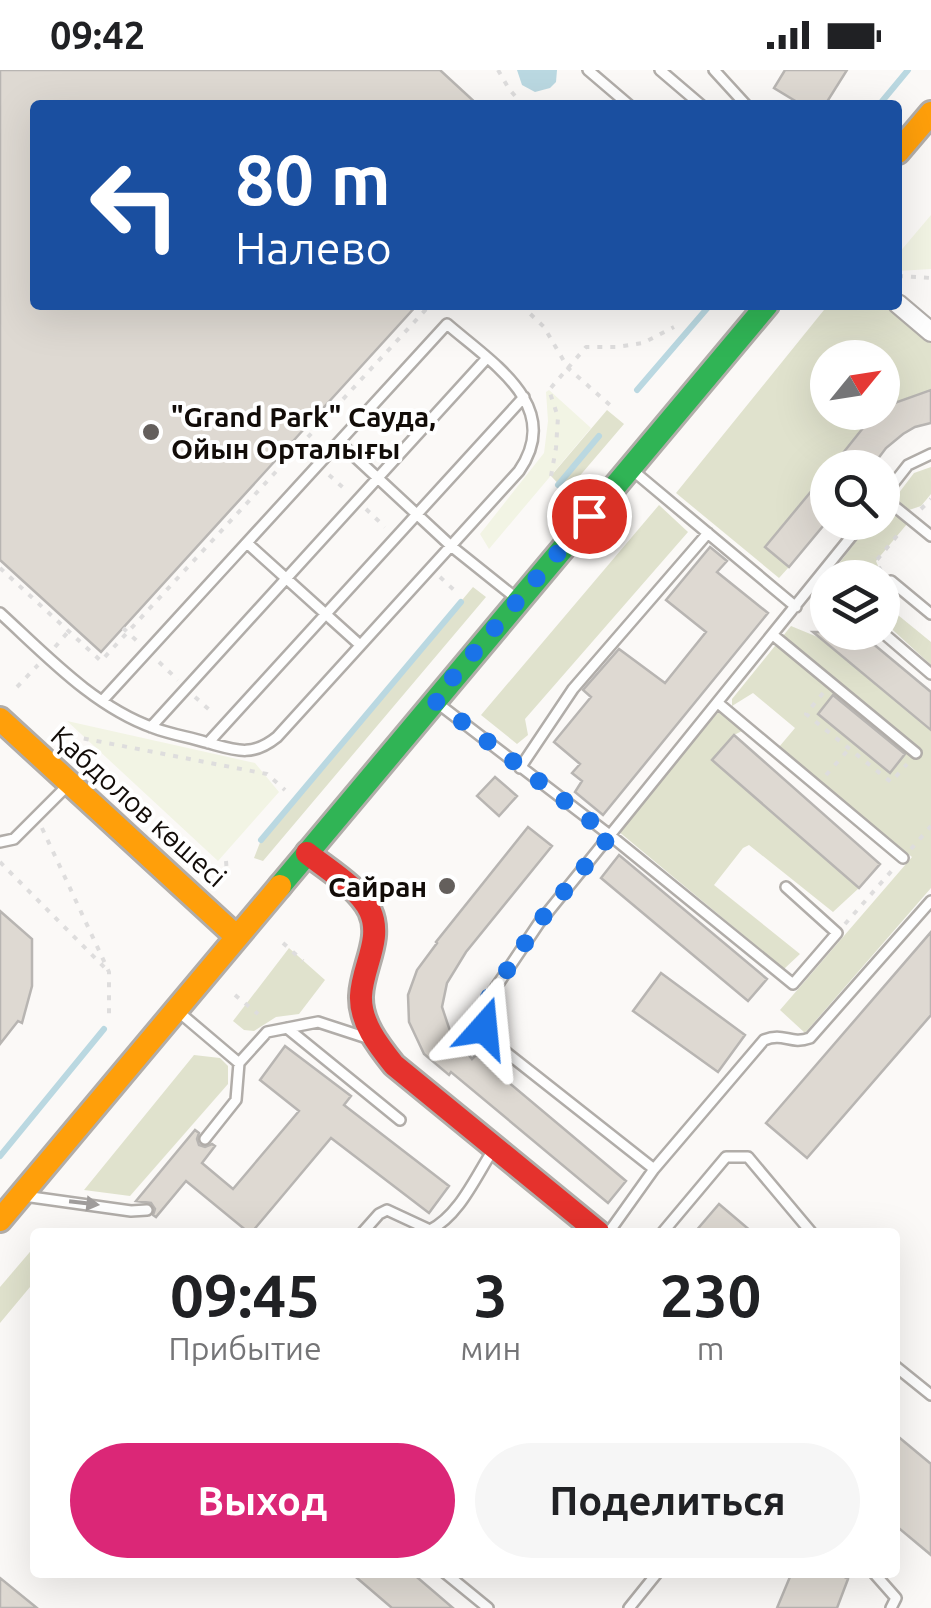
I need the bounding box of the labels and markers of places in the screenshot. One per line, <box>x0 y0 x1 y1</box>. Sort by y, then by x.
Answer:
place label: "Grand Park" Сауда, Ойын Орталығы <box>171 401 436 464</box>
marker: "Grand Park" Сауда, Ойын Орталығы <box>140 421 162 443</box>
pin <box>547 474 632 559</box>
place label: Сайран <box>328 871 427 902</box>
marker: Сайран <box>436 875 458 897</box>

